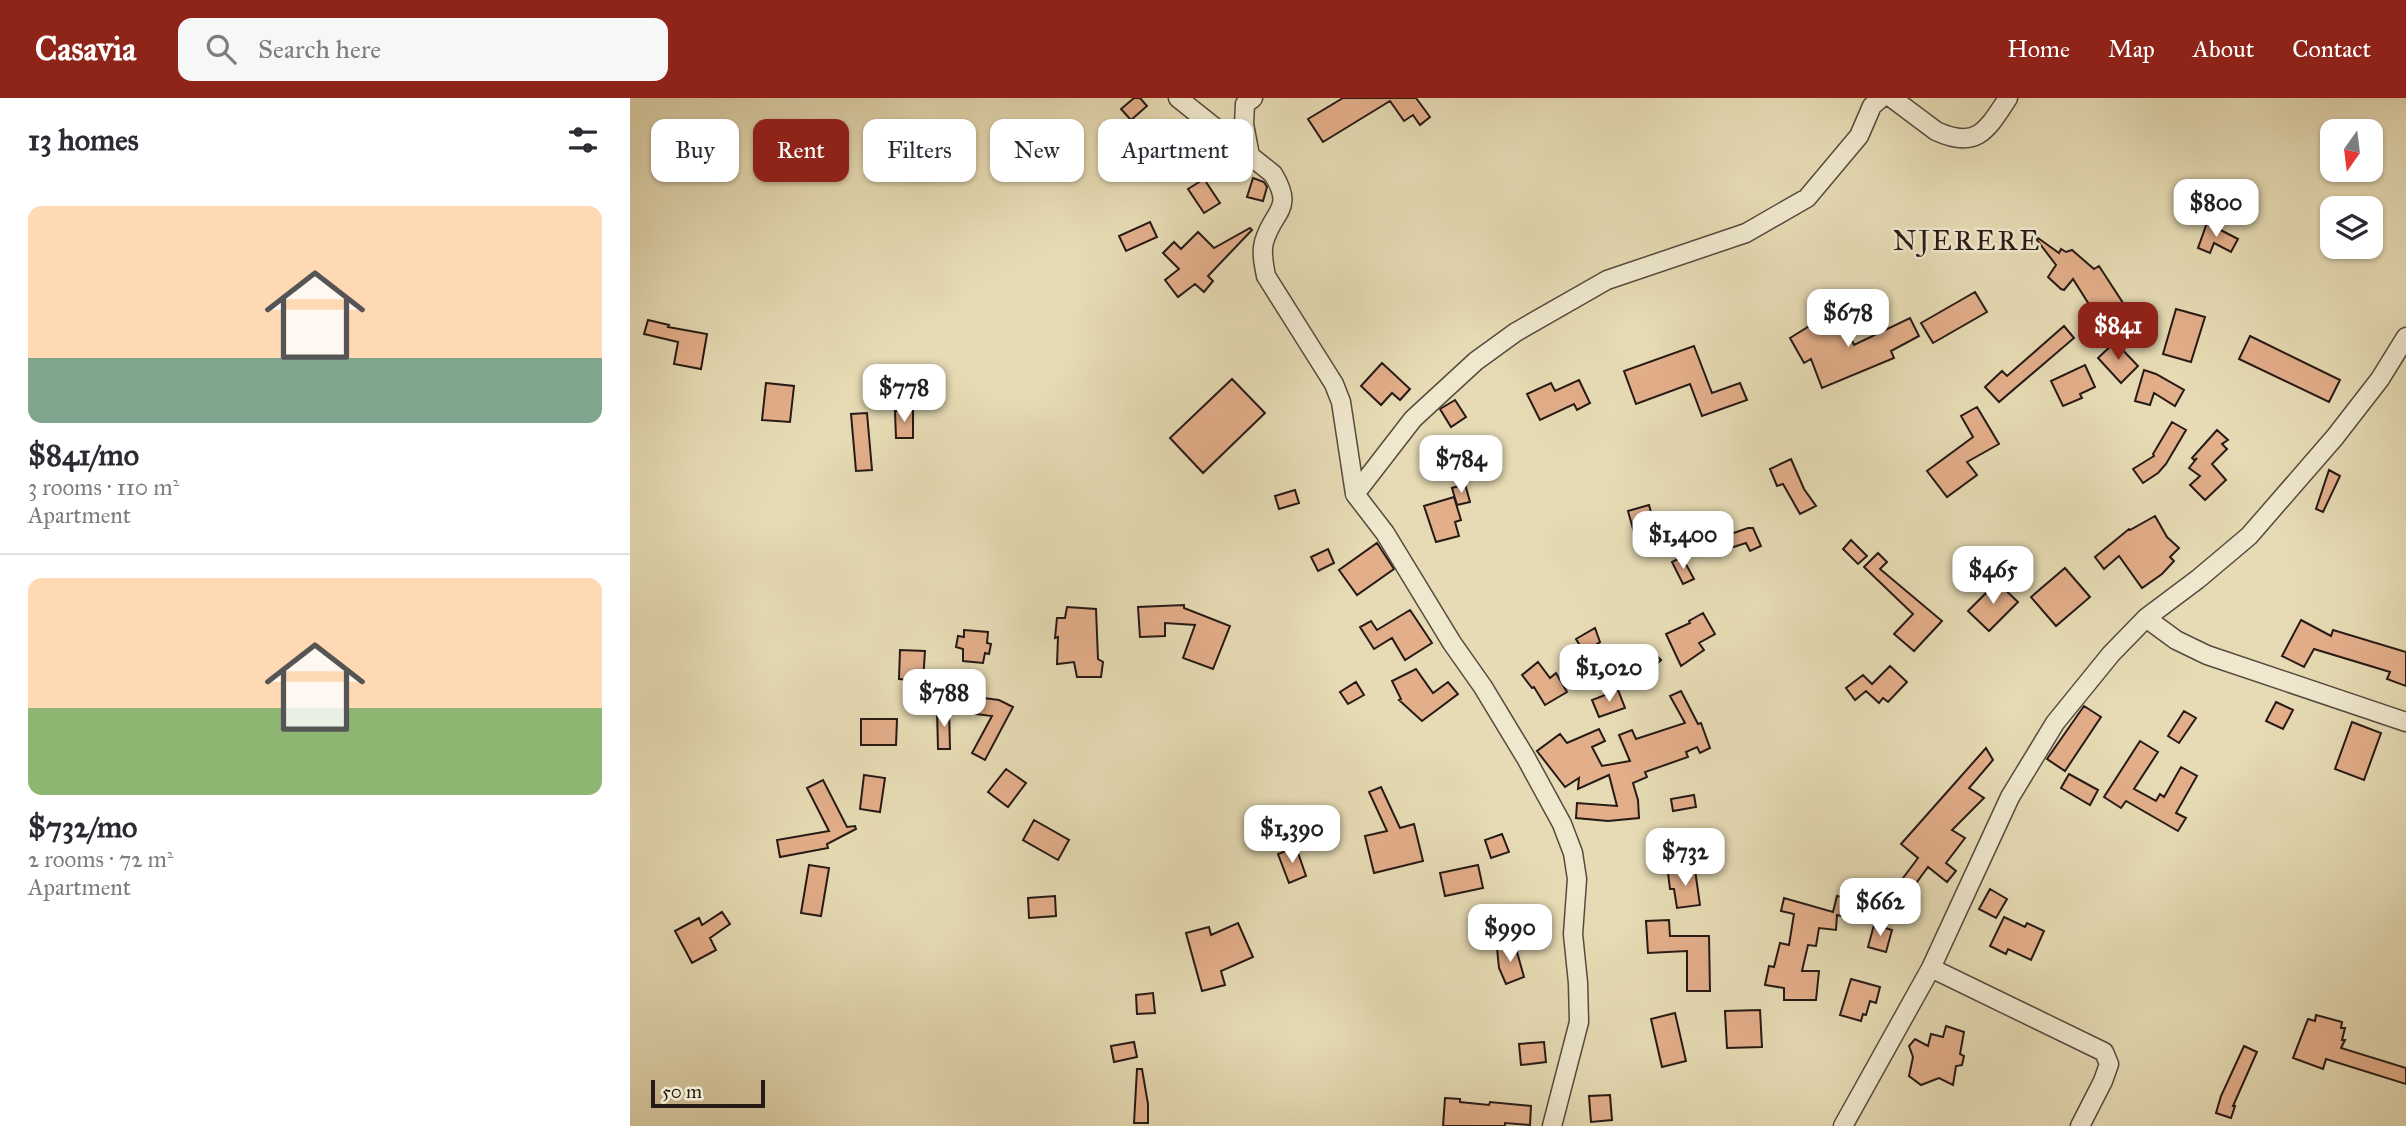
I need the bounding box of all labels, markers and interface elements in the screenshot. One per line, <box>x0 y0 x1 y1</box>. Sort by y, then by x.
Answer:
search box <box>178 18 668 81</box>
text: Casavia <box>35 29 136 69</box>
icon: search <box>202 30 240 68</box>
text: Search here <box>258 33 381 65</box>
text: Home <box>2007 34 2070 64</box>
text: Map <box>2108 34 2155 64</box>
text: About <box>2193 34 2254 64</box>
text: Contact <box>2292 34 2371 64</box>
chip: Buy <box>651 119 739 182</box>
chip: Rent <box>753 119 849 182</box>
chip: Filters <box>863 119 976 182</box>
chip: New <box>990 119 1084 182</box>
chip: Apartment <box>1098 119 1253 182</box>
north arrow <box>2320 119 2384 182</box>
map controls <box>2320 119 2383 259</box>
icon: filters <box>564 121 602 159</box>
text: 13 homes <box>28 122 139 158</box>
pin: $800 <box>2175 180 2257 239</box>
text: $800 <box>2190 188 2242 216</box>
button: layers <box>2320 196 2383 259</box>
district label: NJERERE <box>1893 223 2041 258</box>
icon: home <box>252 252 378 378</box>
pin: $678 <box>1807 289 1889 349</box>
text: $678 <box>1823 298 1873 326</box>
pin: $841 <box>2077 302 2159 362</box>
text: $841 <box>2094 311 2142 339</box>
pin: $778 <box>863 364 945 424</box>
text: $778 <box>879 373 929 401</box>
pin: $784 <box>1420 436 1502 495</box>
text: $841/mo <box>28 437 139 473</box>
text: $784 <box>1435 444 1487 472</box>
text: 3 rooms · 110 m² <box>28 473 179 501</box>
text: Apartment <box>28 501 131 529</box>
pin: $1,400 <box>1626 512 1740 571</box>
text: $1,400 <box>1649 520 1717 548</box>
pin: $465 <box>1952 546 2034 606</box>
text: $465 <box>1968 555 2018 583</box>
icon: home <box>252 624 378 750</box>
pin: $1,020 <box>1552 644 1666 704</box>
text: $1,020 <box>1576 653 1642 681</box>
pin: $788 <box>903 670 985 729</box>
text: $788 <box>919 678 969 706</box>
pin: $1,390 <box>1235 806 1349 865</box>
text: $732/mo <box>28 809 137 845</box>
text: $1,390 <box>1260 814 1324 842</box>
pin: $732 <box>1644 828 1726 888</box>
text: $732 <box>1662 837 1708 865</box>
text: 2 rooms · 72 m² <box>28 845 173 873</box>
text: Apartment <box>28 873 131 901</box>
pin: $662 <box>1839 878 1921 938</box>
text: $662 <box>1856 887 1904 915</box>
pin: $990 <box>1469 904 1551 964</box>
text: $990 <box>1484 913 1536 941</box>
scale bar <box>651 1077 765 1109</box>
text: 50 m <box>662 1080 702 1103</box>

